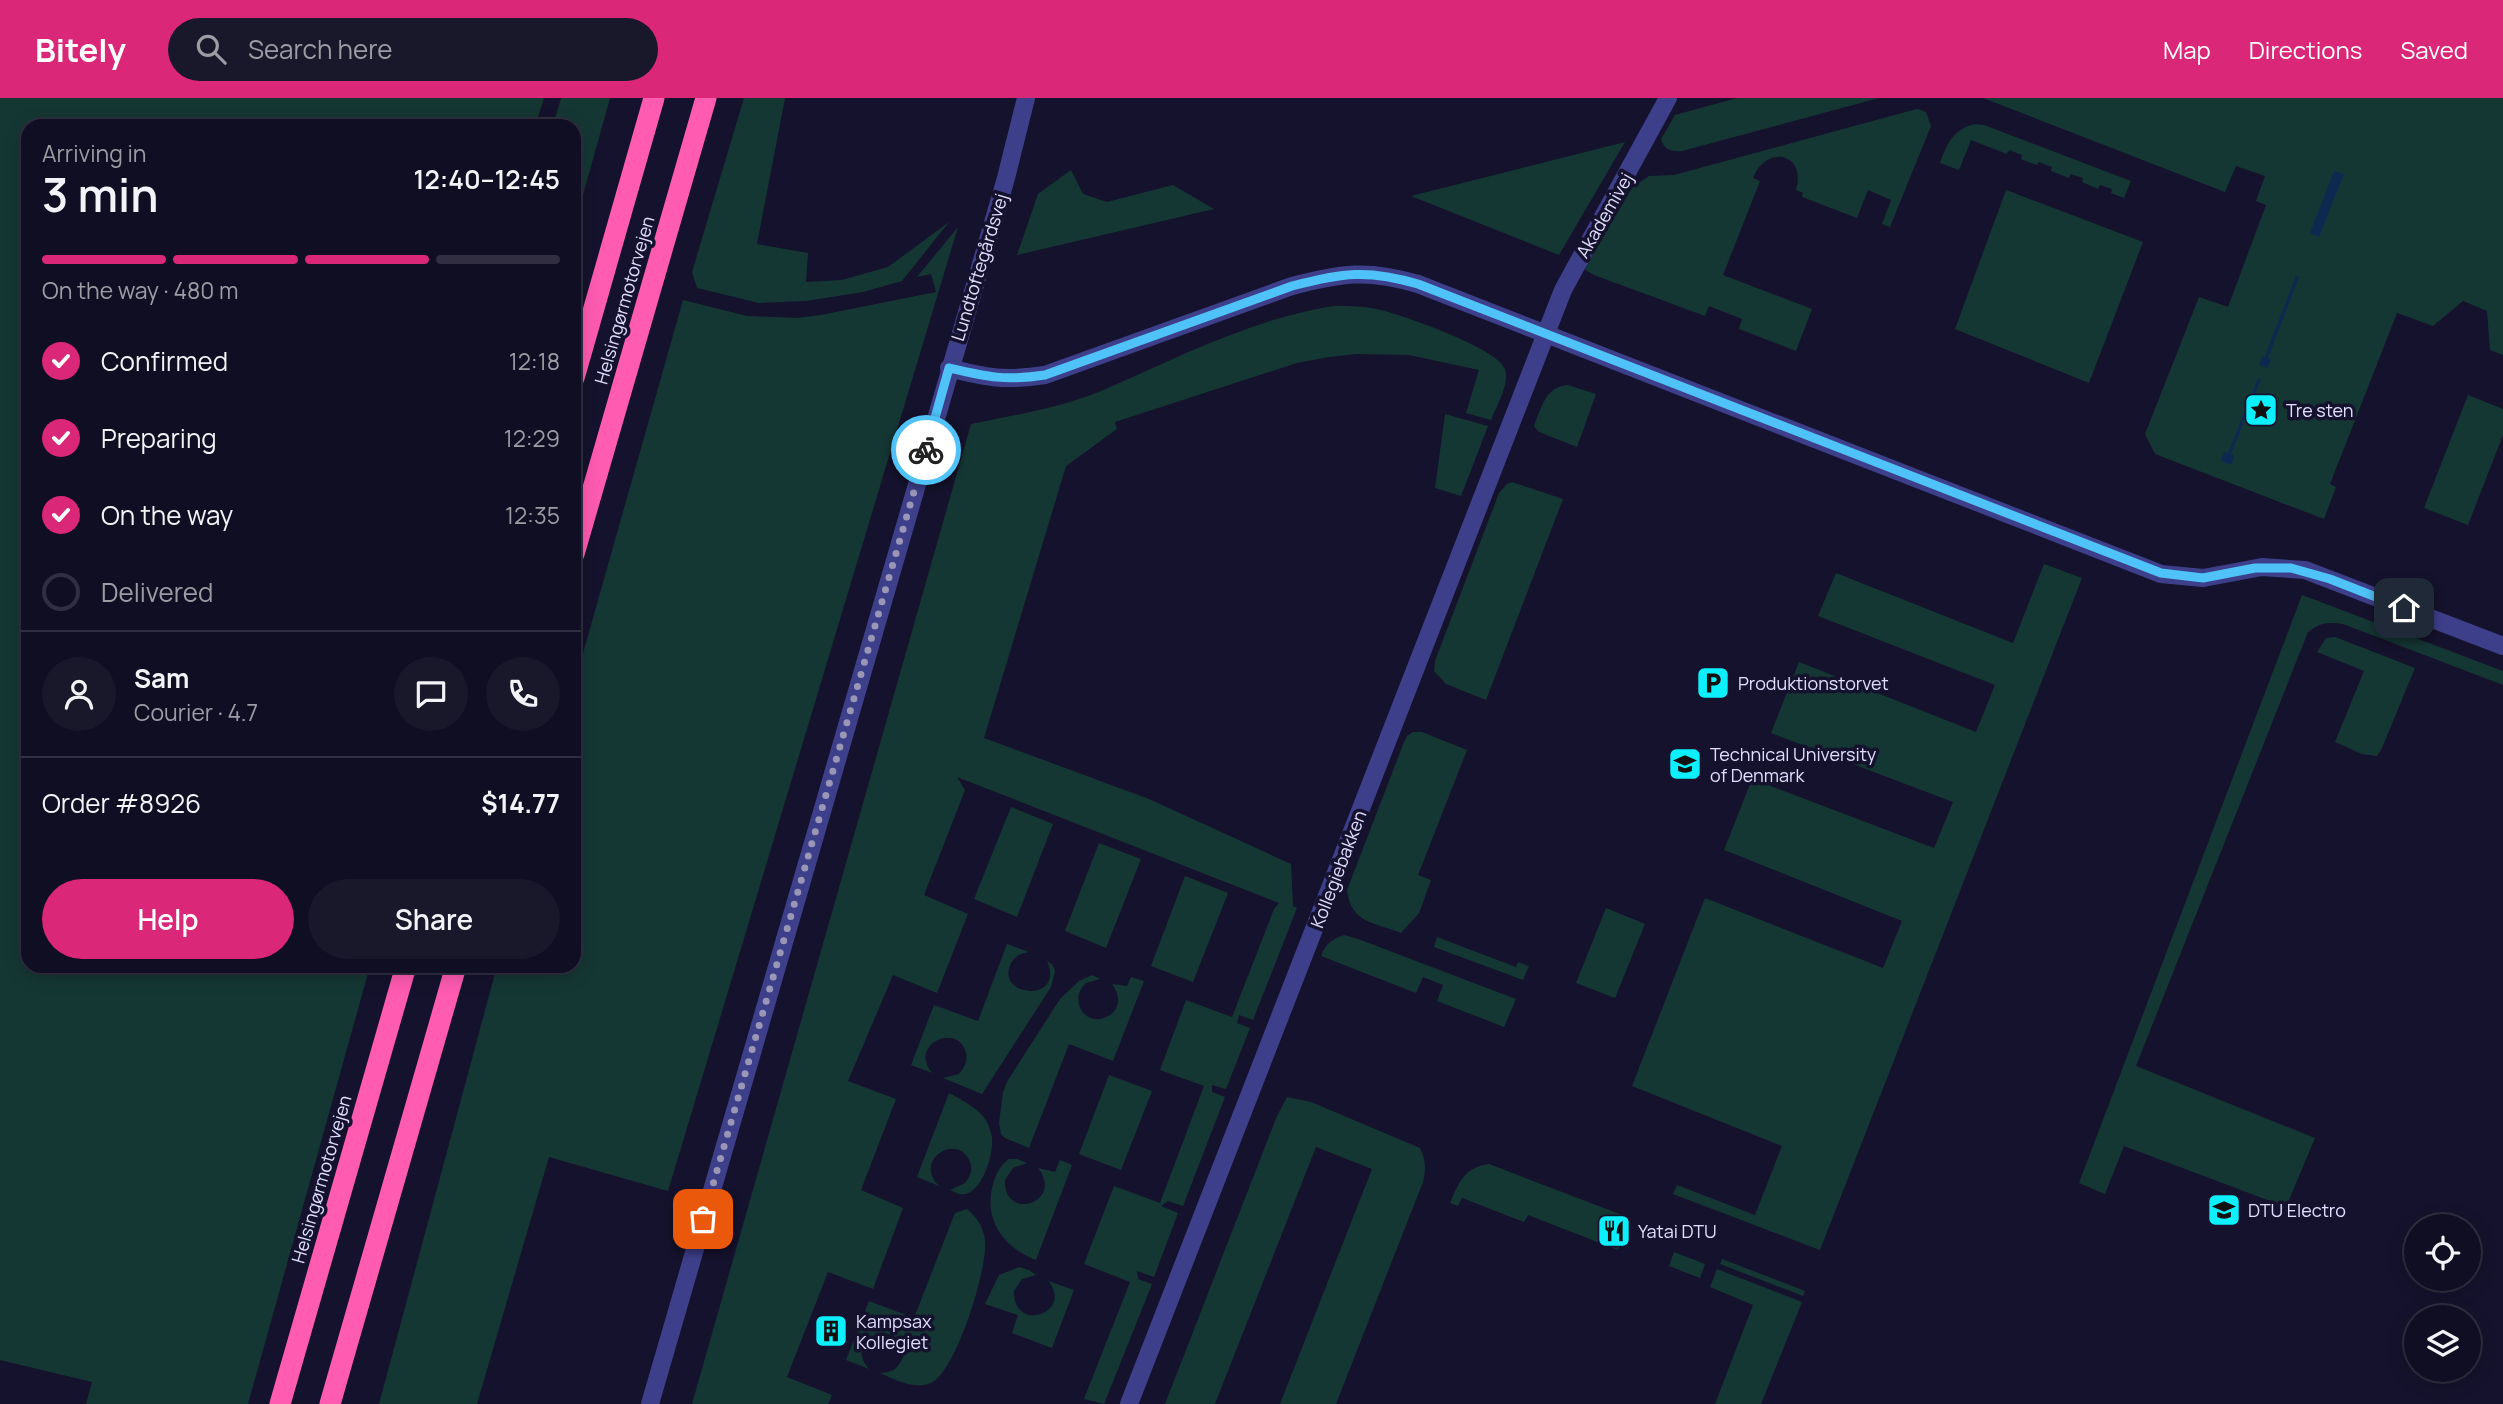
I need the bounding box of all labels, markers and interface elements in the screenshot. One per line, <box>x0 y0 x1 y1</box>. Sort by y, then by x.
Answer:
search box <box>168 18 658 81</box>
text: Bitely <box>35 27 126 72</box>
icon: search <box>192 30 230 68</box>
text: Search here <box>248 31 393 67</box>
text: Map <box>2163 33 2211 66</box>
text: Directions <box>2249 33 2362 66</box>
text: Saved <box>2400 33 2468 66</box>
text: Arriving in <box>42 137 147 169</box>
text: 12:40–12:45 <box>414 161 560 197</box>
text: 3 min <box>42 163 159 226</box>
street label: Akademivej <box>1570 168 1638 262</box>
street label: Lundtoftegårdsvej <box>945 190 1013 344</box>
street label: Helsingørmotorvejen <box>589 213 659 387</box>
text: On the way · 480 m <box>42 274 238 306</box>
icon: check <box>42 342 80 380</box>
text: Confirmed <box>101 343 228 379</box>
text: 12:18 <box>509 345 560 377</box>
place icon: Tre sten <box>2242 391 2280 429</box>
place label: Tre sten <box>2286 398 2354 422</box>
courier <box>891 415 961 485</box>
icon: check <box>42 419 80 457</box>
text: Preparing <box>101 420 217 456</box>
text: 12:29 <box>504 422 560 454</box>
icon: bike <box>907 431 945 469</box>
icon: check <box>42 496 80 534</box>
text: On the way <box>101 497 233 533</box>
text: 12:35 <box>505 499 560 531</box>
text: Delivered <box>101 574 213 610</box>
pin <box>2374 578 2434 638</box>
icon: home <box>2385 589 2423 627</box>
button: person <box>42 657 116 731</box>
button: chat <box>394 657 468 731</box>
button: phone <box>486 657 560 731</box>
text: Sam <box>134 660 189 696</box>
parking icon: Produktionstorvet <box>1694 664 1732 702</box>
place label: Produktionstorvet <box>1738 671 1889 695</box>
text: Courier · 4.7 <box>134 696 258 728</box>
place label: Technical University of Denmark <box>1710 742 1877 787</box>
school or university icon: Technical University of Denmark <box>1666 745 1704 783</box>
text: Order #8926 <box>42 785 201 821</box>
text: $14.77 <box>481 785 560 821</box>
street label: Kollegiebakken <box>1305 807 1371 931</box>
button: Help <box>42 879 294 959</box>
button: Share <box>308 879 560 959</box>
street label: Helsingørmotorvejen <box>286 1092 356 1266</box>
pin <box>673 1189 733 1249</box>
school or university icon: DTU Electro <box>2205 1191 2243 1229</box>
place label: DTU Electro <box>2248 1198 2346 1222</box>
icon: bag <box>684 1200 722 1238</box>
restaurant icon: Yatai DTU <box>1595 1212 1633 1250</box>
map controls <box>2404 1214 2481 1382</box>
button: locate <box>2404 1214 2481 1291</box>
place label: Yatai DTU <box>1638 1219 1717 1243</box>
button: layers <box>2404 1305 2481 1382</box>
place label: Kampsax Kollegiet <box>856 1309 932 1354</box>
building icon: Kampsax Kollegiet <box>812 1312 850 1350</box>

